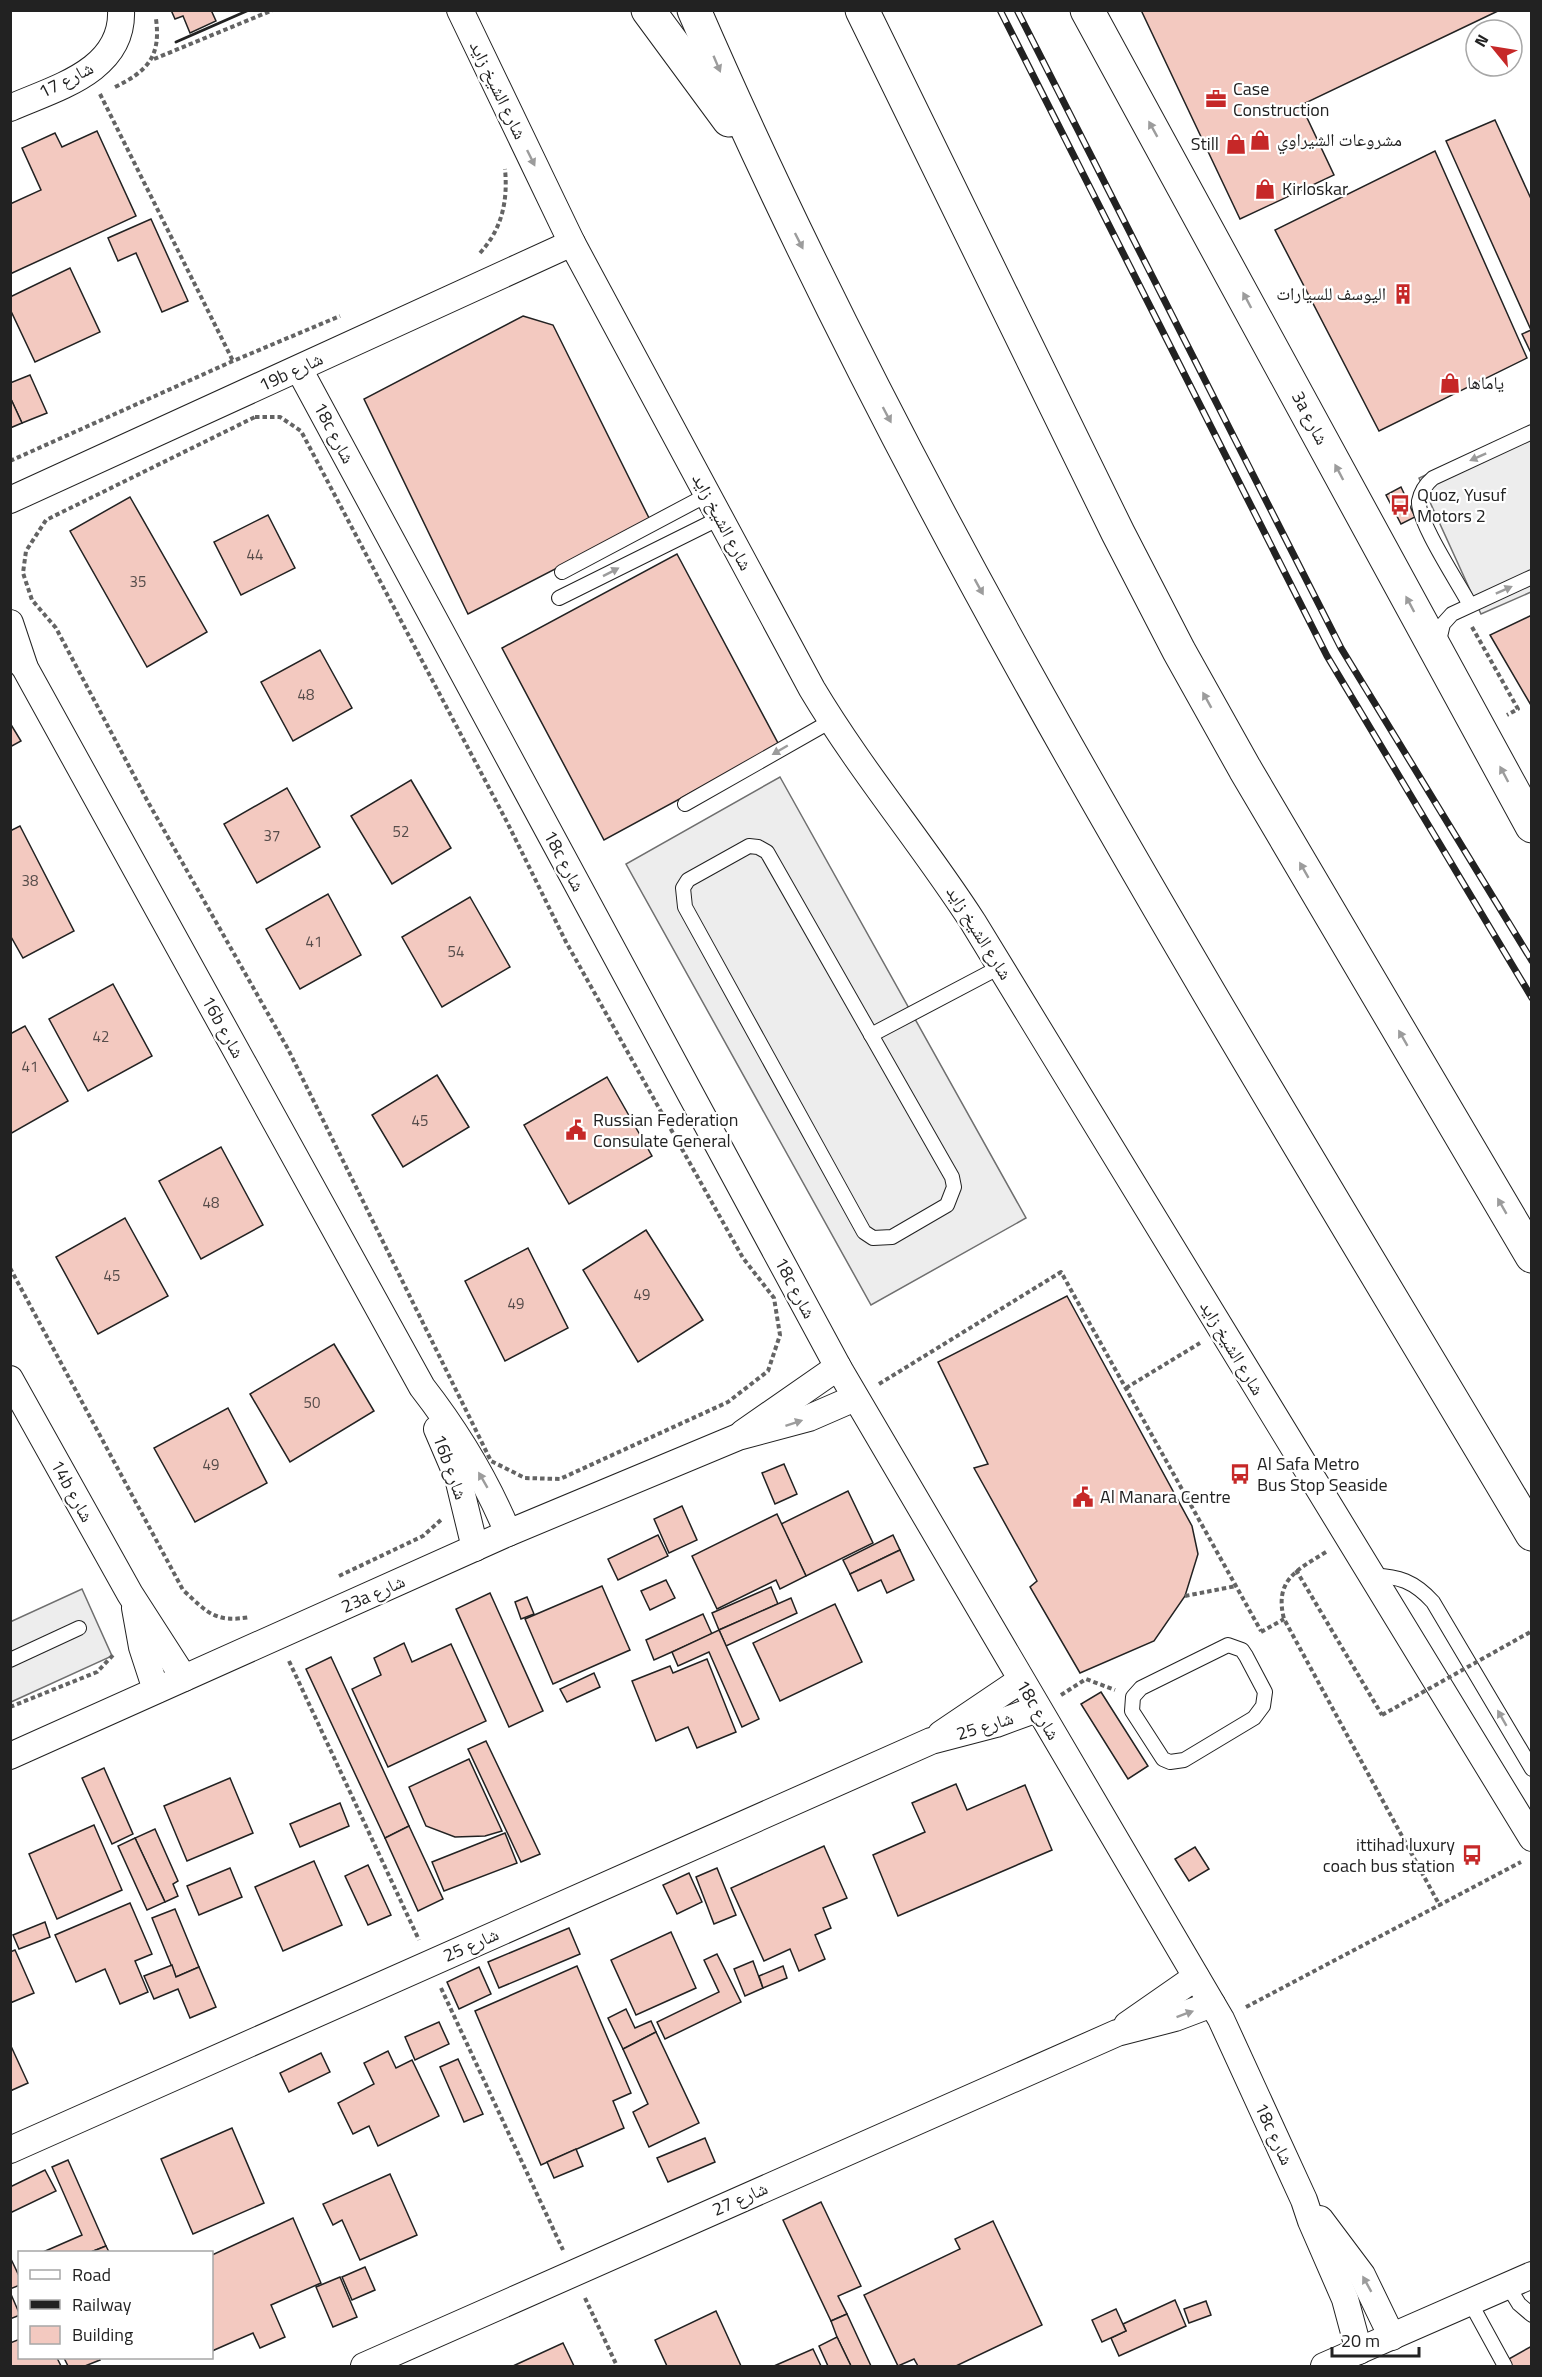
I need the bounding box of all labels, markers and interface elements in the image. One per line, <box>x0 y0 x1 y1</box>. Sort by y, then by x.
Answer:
north arrow <box>1464 18 1524 78</box>
text: N <box>1468 30 1494 51</box>
street label: شارع الشيخ زايد <box>463 36 534 144</box>
street label: شارع 17 <box>34 54 98 105</box>
one-way arrow <box>712 56 722 74</box>
place label: Case Construction <box>1233 75 1330 123</box>
office icon: Case Construction <box>1204 87 1228 111</box>
one-way arrow <box>1148 120 1158 137</box>
place label: مشروعات الشيراوي <box>1277 126 1402 155</box>
shop icon: مشروعات الشيراوي <box>1248 128 1272 152</box>
place label: Still <box>1191 130 1219 157</box>
shop icon: Still <box>1224 132 1248 156</box>
one-way arrow <box>526 149 535 166</box>
place label: Kirloskar <box>1282 175 1348 202</box>
shop icon: Kirloskar <box>1253 177 1277 201</box>
one-way arrow <box>795 232 804 249</box>
place label: اليوسف للسيارات <box>1276 280 1386 307</box>
building icon: اليوسف للسيارات <box>1391 282 1415 306</box>
one-way arrow <box>1242 291 1252 308</box>
street label: 19b شارع <box>254 345 327 398</box>
place label: ياماها <box>1467 369 1504 396</box>
shop icon: ياماها <box>1438 371 1462 395</box>
street label: 3a شارع <box>1285 386 1336 449</box>
street label: 18c شارع <box>307 397 362 468</box>
one-way arrow <box>882 407 892 424</box>
one-way arrow <box>1470 452 1487 461</box>
one-way arrow <box>1334 463 1344 480</box>
street label: شارع الشيخ زايد <box>686 468 759 575</box>
place label: Quoz, Yusuf Motors 2 <box>1417 481 1506 529</box>
bus stop icon: Quoz, Yusuf Motors 2 <box>1388 493 1412 517</box>
house number: 44 <box>247 543 263 566</box>
one-way arrow <box>603 567 620 577</box>
house number: 35 <box>130 570 146 593</box>
one-way arrow <box>974 579 984 596</box>
one-way arrow <box>1495 585 1512 594</box>
one-way arrow <box>1405 595 1415 612</box>
house number: 48 <box>298 683 314 706</box>
one-way arrow <box>1202 692 1212 709</box>
one-way arrow <box>771 745 788 755</box>
one-way arrow <box>1500 766 1509 783</box>
house number: 52 <box>393 820 409 843</box>
house number: 37 <box>264 824 280 847</box>
street label: 18c شارع <box>537 825 592 896</box>
one-way arrow <box>1299 861 1309 878</box>
house number: 38 <box>22 869 38 892</box>
street label: شارع الشيخ زايد <box>940 880 1019 985</box>
house number: 41 <box>306 930 322 953</box>
house number: 54 <box>448 940 464 963</box>
street label: 16b شارع <box>195 991 252 1063</box>
house number: 42 <box>93 1025 109 1048</box>
one-way arrow <box>1398 1029 1408 1046</box>
house number: 41 <box>22 1055 38 1078</box>
place label: Russian Federation Consulate General <box>593 1106 738 1154</box>
house number: 45 <box>412 1109 428 1132</box>
public building icon: Russian Federation Consulate General <box>564 1118 588 1142</box>
house number: 48 <box>203 1191 219 1214</box>
one-way arrow <box>1496 1198 1507 1214</box>
street label: 18c شارع <box>768 1252 823 1323</box>
house number: 45 <box>104 1264 120 1287</box>
house number: 49 <box>634 1283 650 1306</box>
house number: 49 <box>508 1292 524 1315</box>
street label: شارع الشيخ زايد <box>1193 1295 1271 1400</box>
house number: 50 <box>304 1391 320 1414</box>
one-way arrow <box>785 1418 803 1427</box>
street label: 16b شارع <box>426 1430 475 1503</box>
place label: Al Safa Metro Bus Stop Seaside <box>1257 1450 1388 1498</box>
house number: 49 <box>203 1453 219 1476</box>
street label: 14b شارع <box>44 1455 101 1527</box>
bus stop icon: Al Safa Metro Bus Stop Seaside <box>1228 1462 1252 1486</box>
one-way arrow <box>478 1471 488 1488</box>
place label: Al Manara Centre <box>1100 1483 1231 1510</box>
public building icon: Al Manara Centre <box>1071 1485 1095 1509</box>
street label: 23a شارع <box>337 1568 409 1620</box>
street label: 18c شارع <box>1010 1674 1067 1745</box>
street label: شارع 25 <box>953 1704 1017 1747</box>
one-way arrow <box>1497 1710 1507 1727</box>
place label: ittihad luxury coach bus station <box>1323 1831 1455 1879</box>
bus stop icon: ittihad luxury coach bus station <box>1460 1843 1484 1867</box>
street label: شارع 25 <box>439 1920 503 1969</box>
one-way arrow <box>1176 2009 1194 2018</box>
street label: 18c شارع <box>1248 2098 1301 2169</box>
street label: شارع 27 <box>708 2174 772 2223</box>
legend <box>18 2251 213 2359</box>
text: Road <box>72 2261 111 2288</box>
one-way arrow <box>1362 2275 1372 2292</box>
text: Railway <box>72 2291 132 2318</box>
scale bar <box>1332 2320 1419 2358</box>
text: Building <box>72 2321 133 2348</box>
text: 20 m <box>1341 2327 1380 2354</box>

